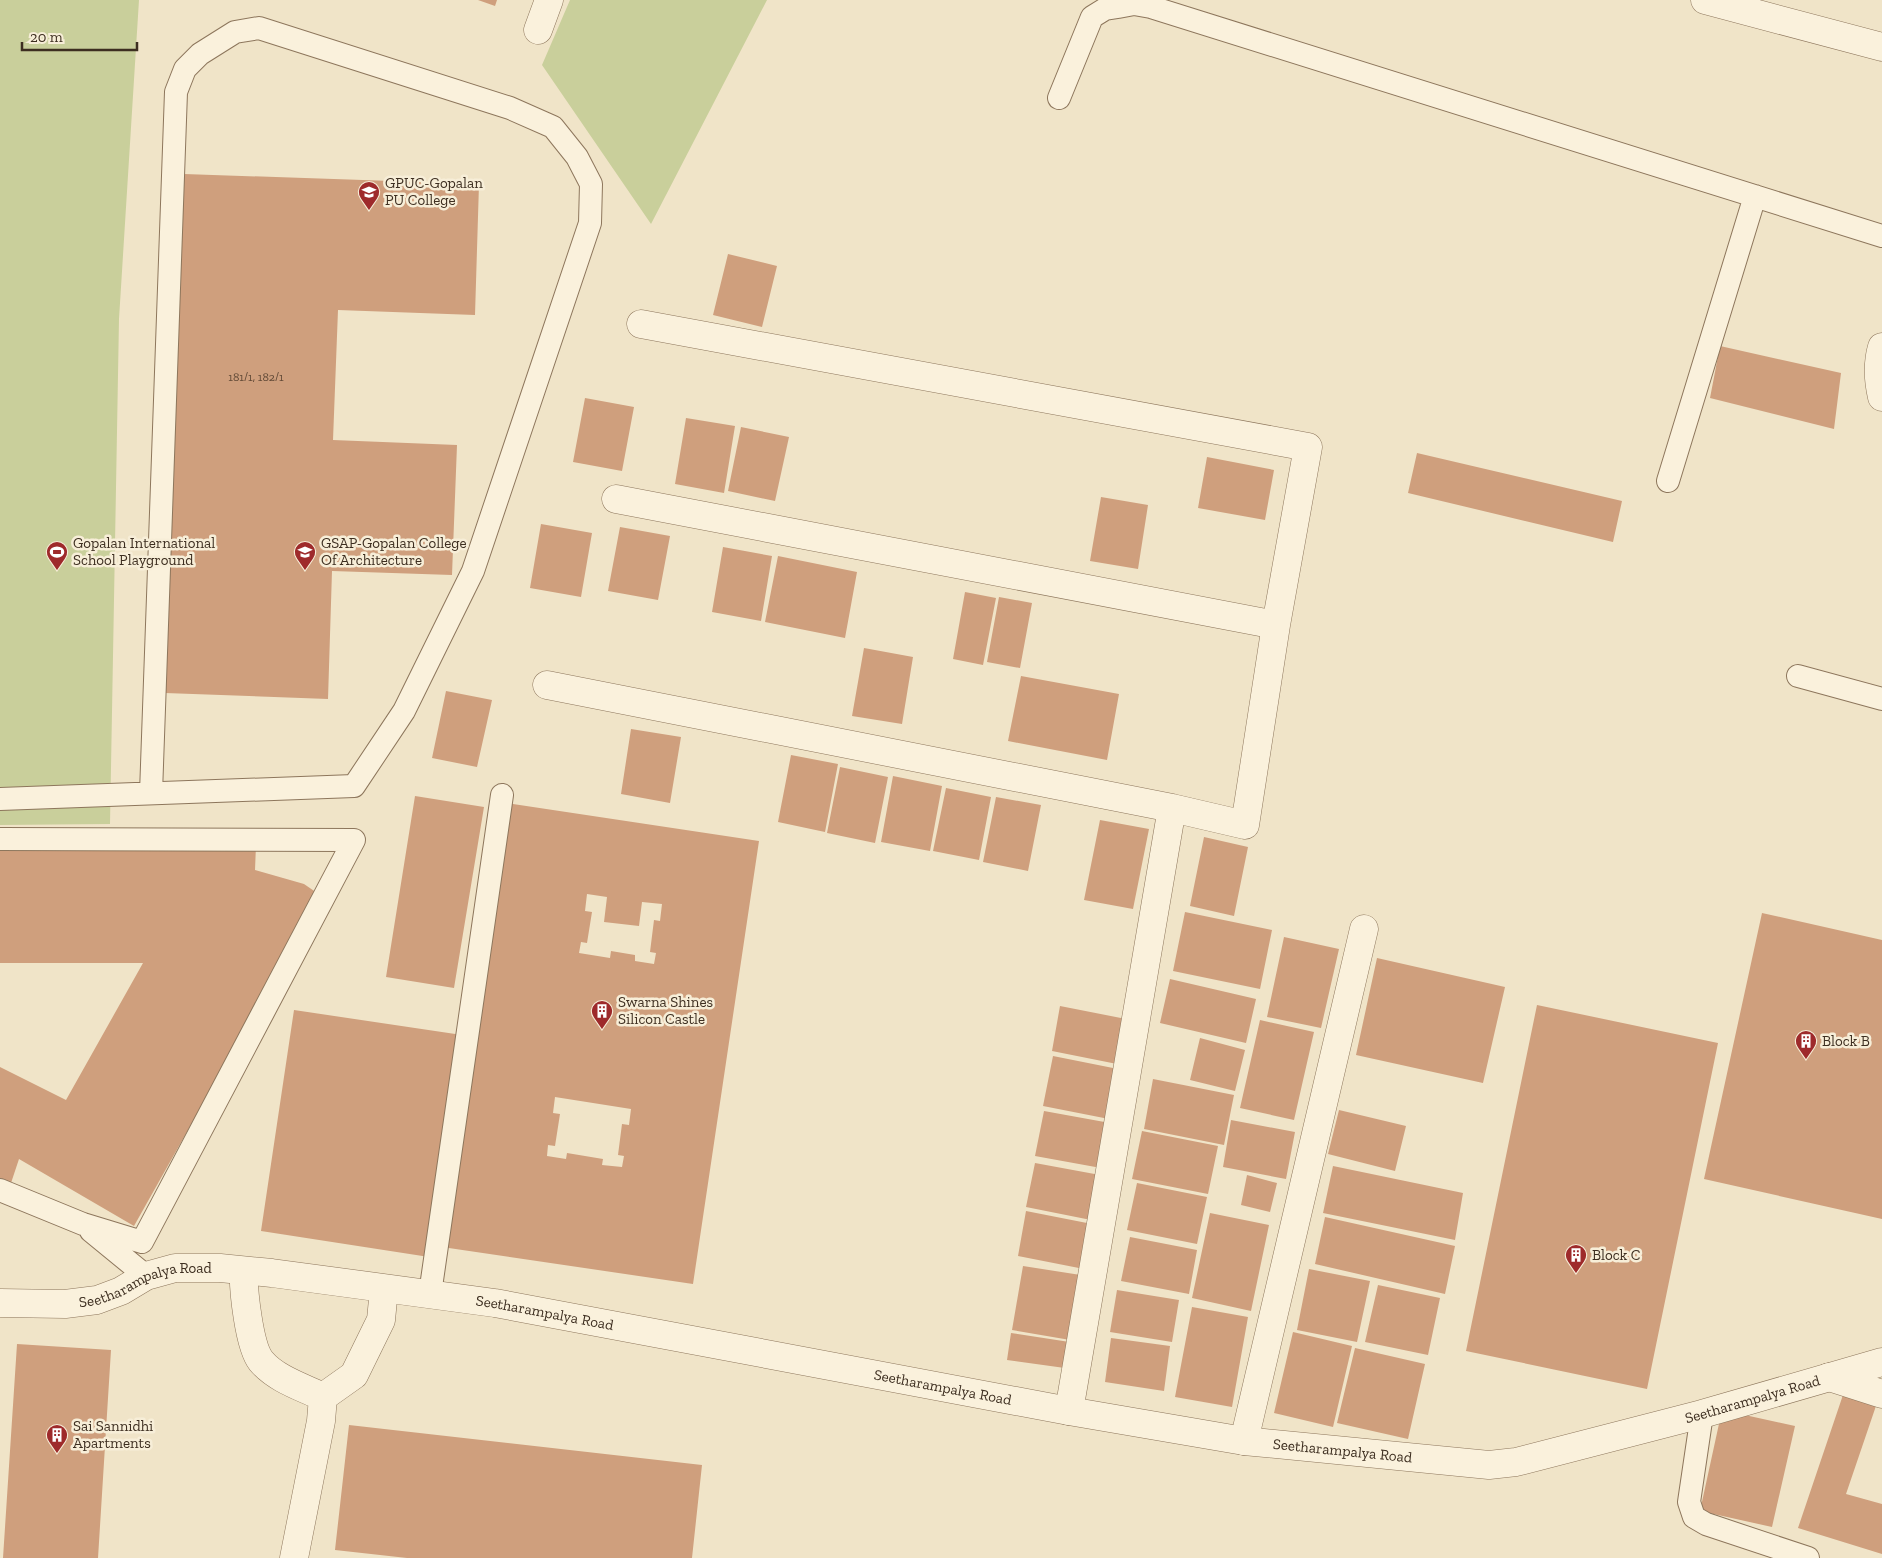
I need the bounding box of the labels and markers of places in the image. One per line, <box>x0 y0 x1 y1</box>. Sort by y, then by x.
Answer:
place label: GPUC-Gopalan PU College <box>385 174 483 209</box>
school or university icon: GPUC-Gopalan PU College <box>357 180 381 211</box>
place label: Gopalan International School Playground <box>73 534 215 569</box>
place label: GSAP-Gopalan College Of Architecture <box>321 534 466 569</box>
sports icon: Gopalan International School Playground <box>45 540 69 571</box>
school or university icon: GSAP-Gopalan College Of Architecture <box>293 540 317 571</box>
place label: Swarna Shines Silicon Castle <box>618 993 713 1028</box>
building icon: Swarna Shines Silicon Castle <box>590 999 614 1030</box>
building icon: Block B <box>1794 1029 1818 1060</box>
place label: Block B <box>1822 1032 1870 1050</box>
building icon: Block C <box>1564 1243 1588 1274</box>
place label: Block C <box>1592 1246 1640 1264</box>
place label: Sai Sannidhi Apartments <box>73 1417 153 1452</box>
building icon: Sai Sannidhi Apartments <box>45 1423 69 1454</box>

